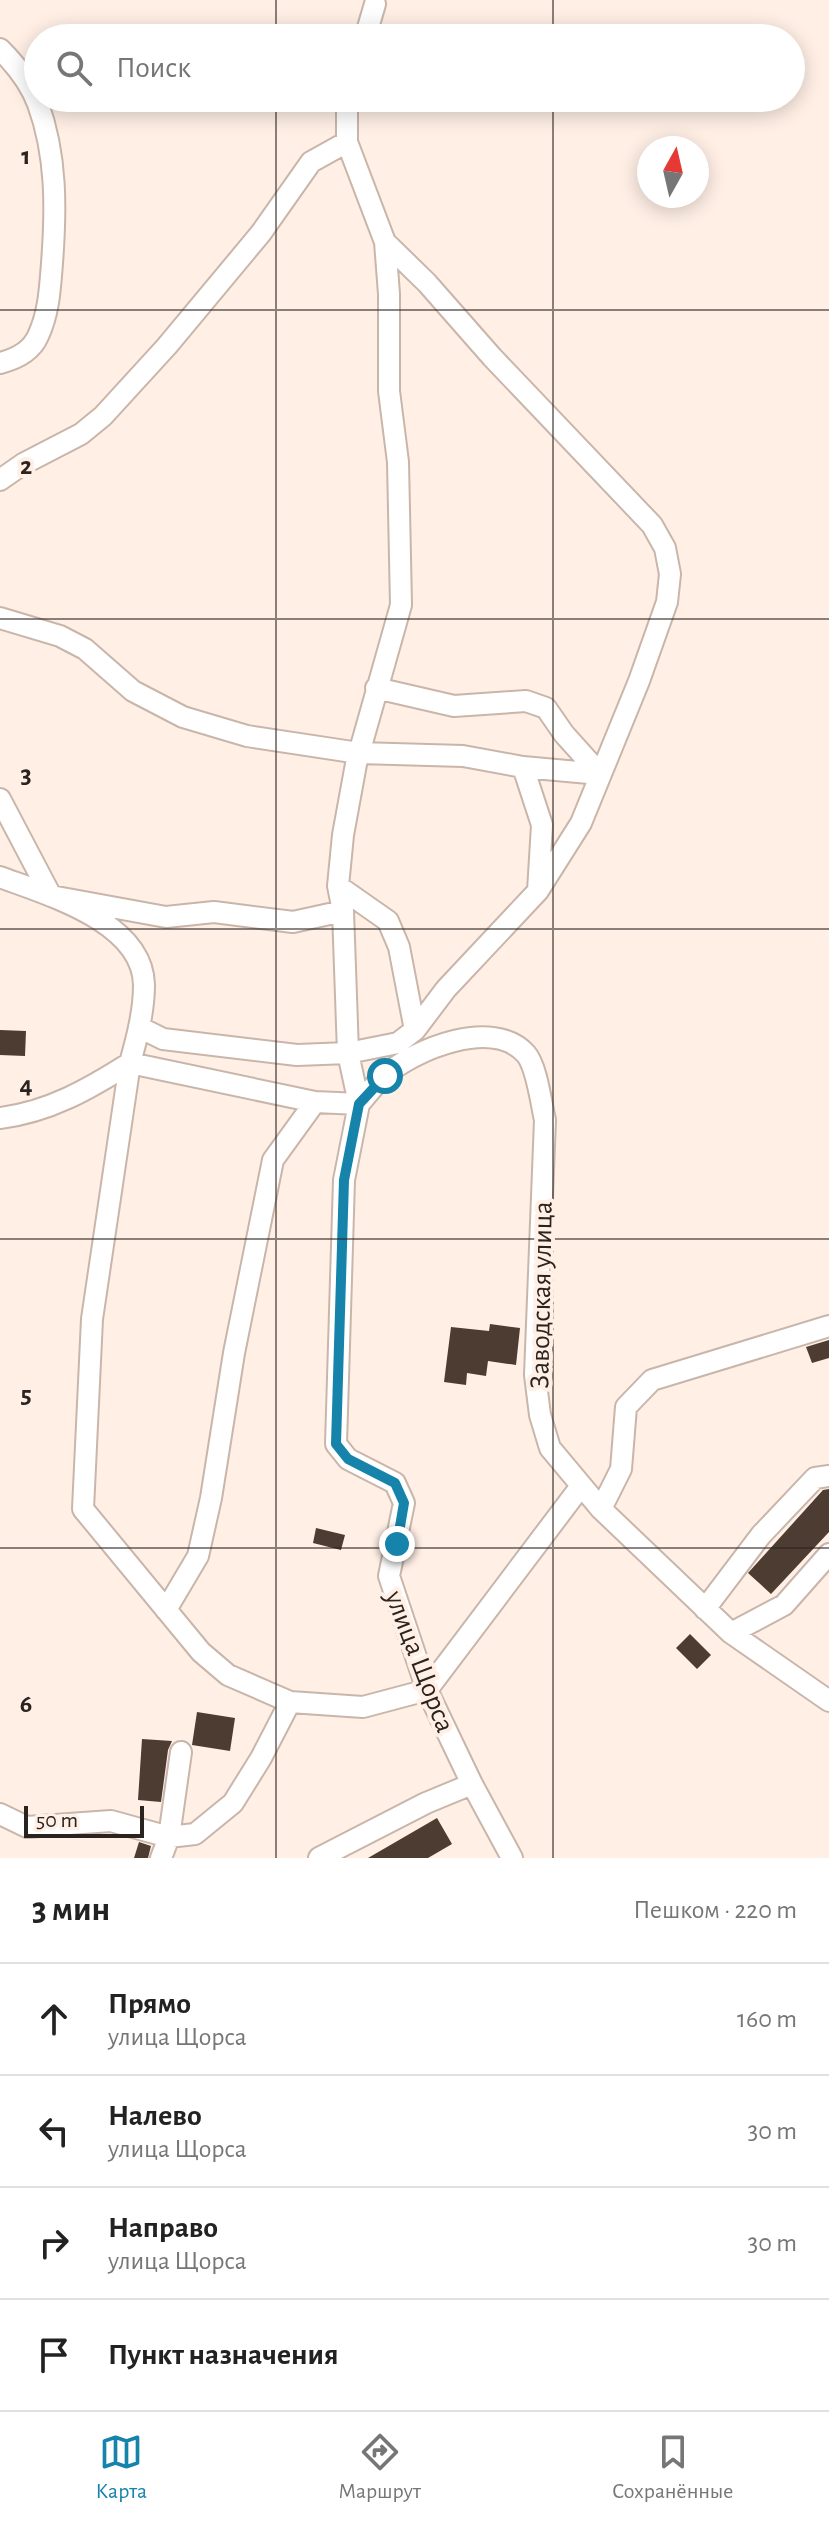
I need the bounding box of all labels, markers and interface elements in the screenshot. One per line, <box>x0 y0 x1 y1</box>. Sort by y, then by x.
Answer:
search box <box>24 24 805 112</box>
icon: search <box>52 46 96 90</box>
text: Поиск <box>116 53 191 83</box>
north arrow <box>637 136 709 208</box>
text: 1 <box>21 143 31 169</box>
text: 2 <box>20 453 32 479</box>
text: 3 <box>20 762 32 788</box>
route start <box>367 1058 403 1094</box>
text: 4 <box>19 1072 33 1098</box>
street label: Заводская улица <box>526 1201 558 1389</box>
text: 5 <box>20 1382 32 1408</box>
route end <box>379 1526 415 1562</box>
street label: улица Щорса <box>379 1586 459 1737</box>
text: 6 <box>20 1691 32 1717</box>
scale bar <box>24 1802 144 1838</box>
text: 50 m <box>36 1809 78 1831</box>
text: 3 мин <box>32 1893 110 1927</box>
text: Пешком · 220 m <box>633 1897 797 1923</box>
text: Прямо <box>108 1989 191 2019</box>
icon: ahead <box>32 1997 76 2041</box>
text: 160 m <box>737 2006 797 2032</box>
text: улица Щорса <box>108 2024 247 2050</box>
text: Налево <box>108 2101 202 2131</box>
icon: left <box>32 2109 76 2153</box>
text: 30 m <box>747 2118 797 2144</box>
text: улица Щорса <box>108 2136 247 2162</box>
text: Направо <box>108 2213 218 2243</box>
icon: right <box>32 2221 76 2265</box>
text: 30 m <box>747 2230 797 2256</box>
text: улица Щорса <box>108 2248 247 2274</box>
icon: arrive <box>32 2333 76 2377</box>
text: Пункт назначения <box>108 2340 339 2370</box>
tab: Карта <box>96 2430 147 2504</box>
tab: Маршрут <box>338 2430 421 2504</box>
tab: Сохранённые <box>612 2430 733 2504</box>

